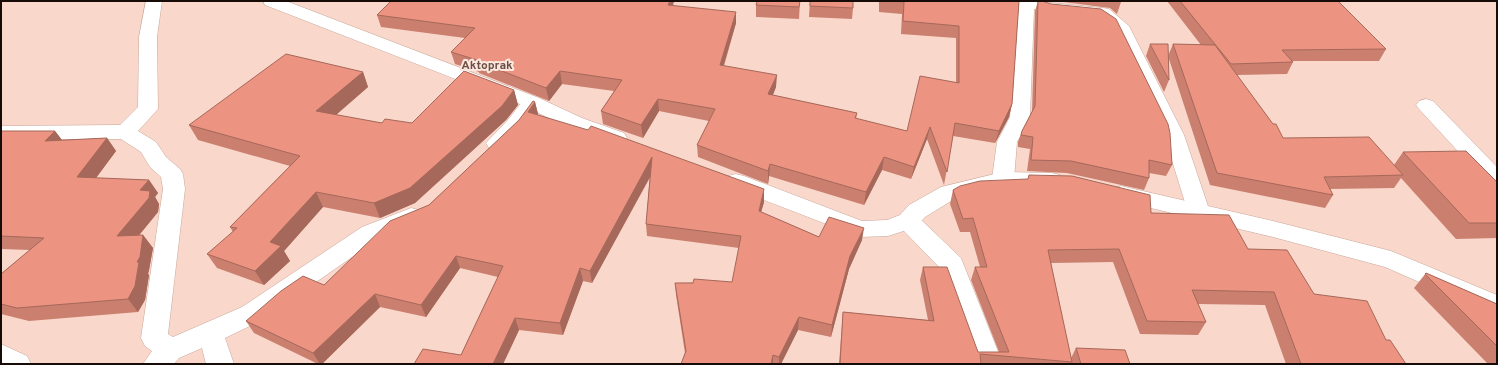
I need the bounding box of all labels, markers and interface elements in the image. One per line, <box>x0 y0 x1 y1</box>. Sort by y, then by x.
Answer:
district label: Aktoprak <box>461 58 513 74</box>

